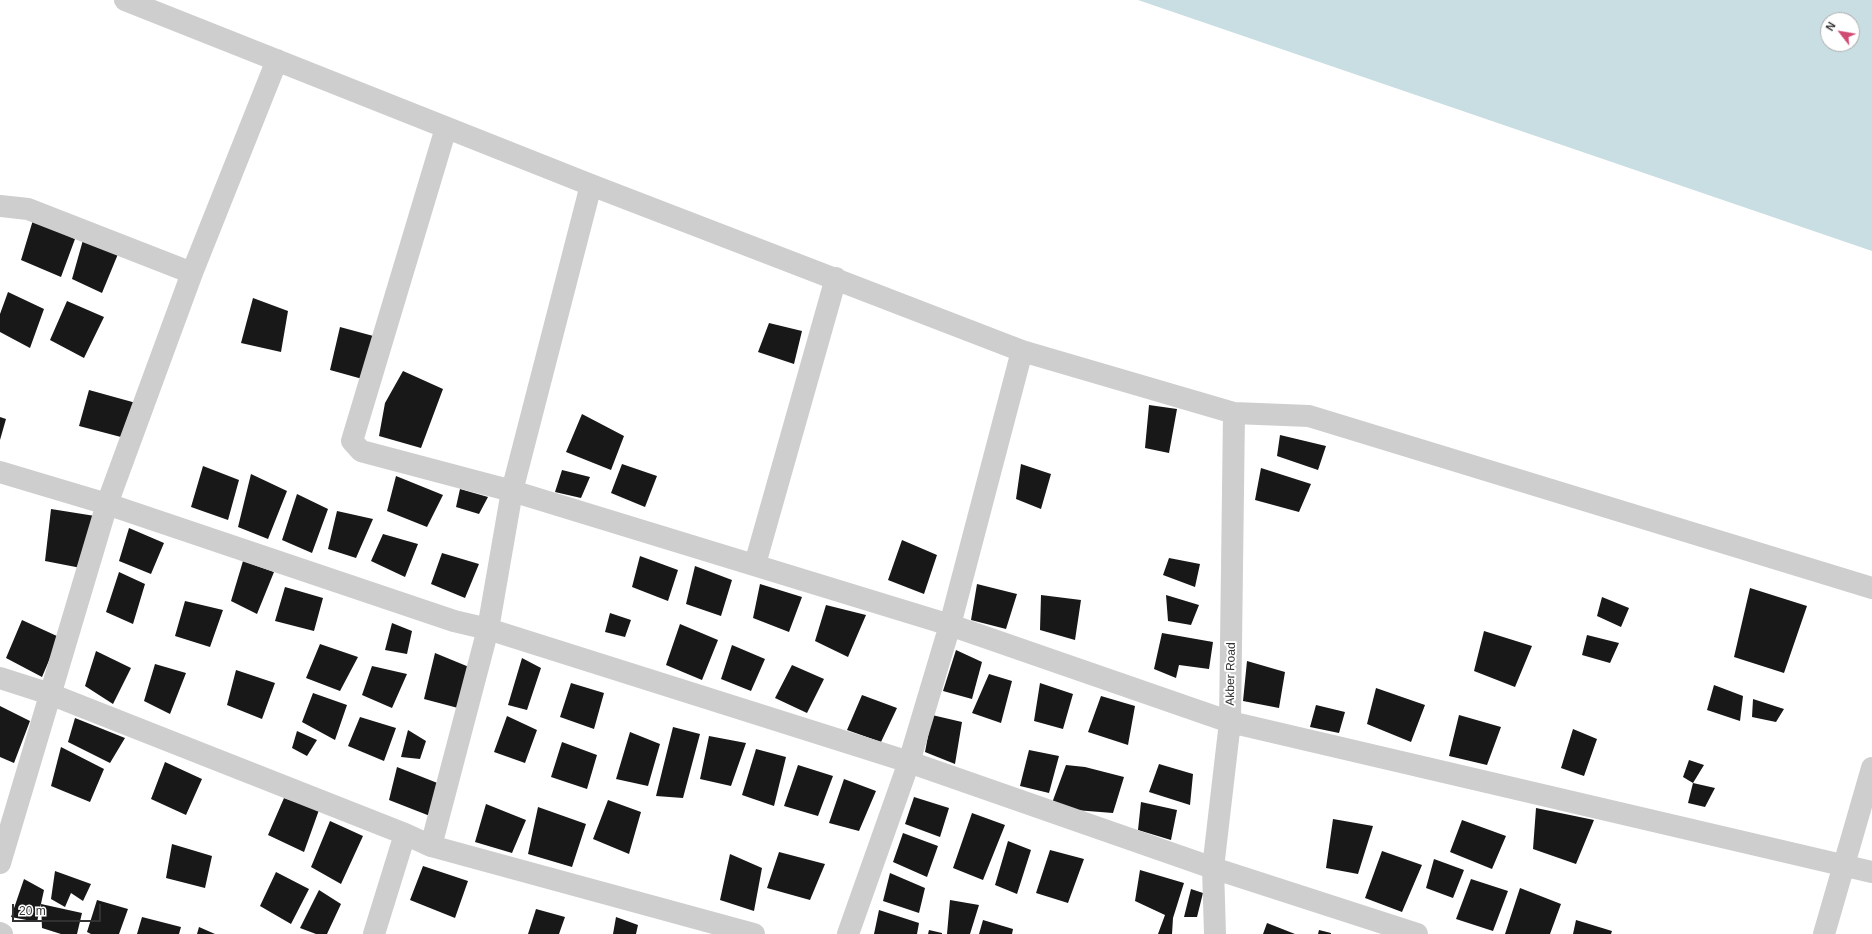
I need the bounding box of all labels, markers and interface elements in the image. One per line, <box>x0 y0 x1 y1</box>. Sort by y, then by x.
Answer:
north arrow <box>1820 12 1860 52</box>
text: N <box>1823 20 1838 33</box>
street label: Akber Road <box>1223 642 1239 706</box>
scale bar <box>14 896 103 922</box>
text: 20 m <box>19 904 46 918</box>

